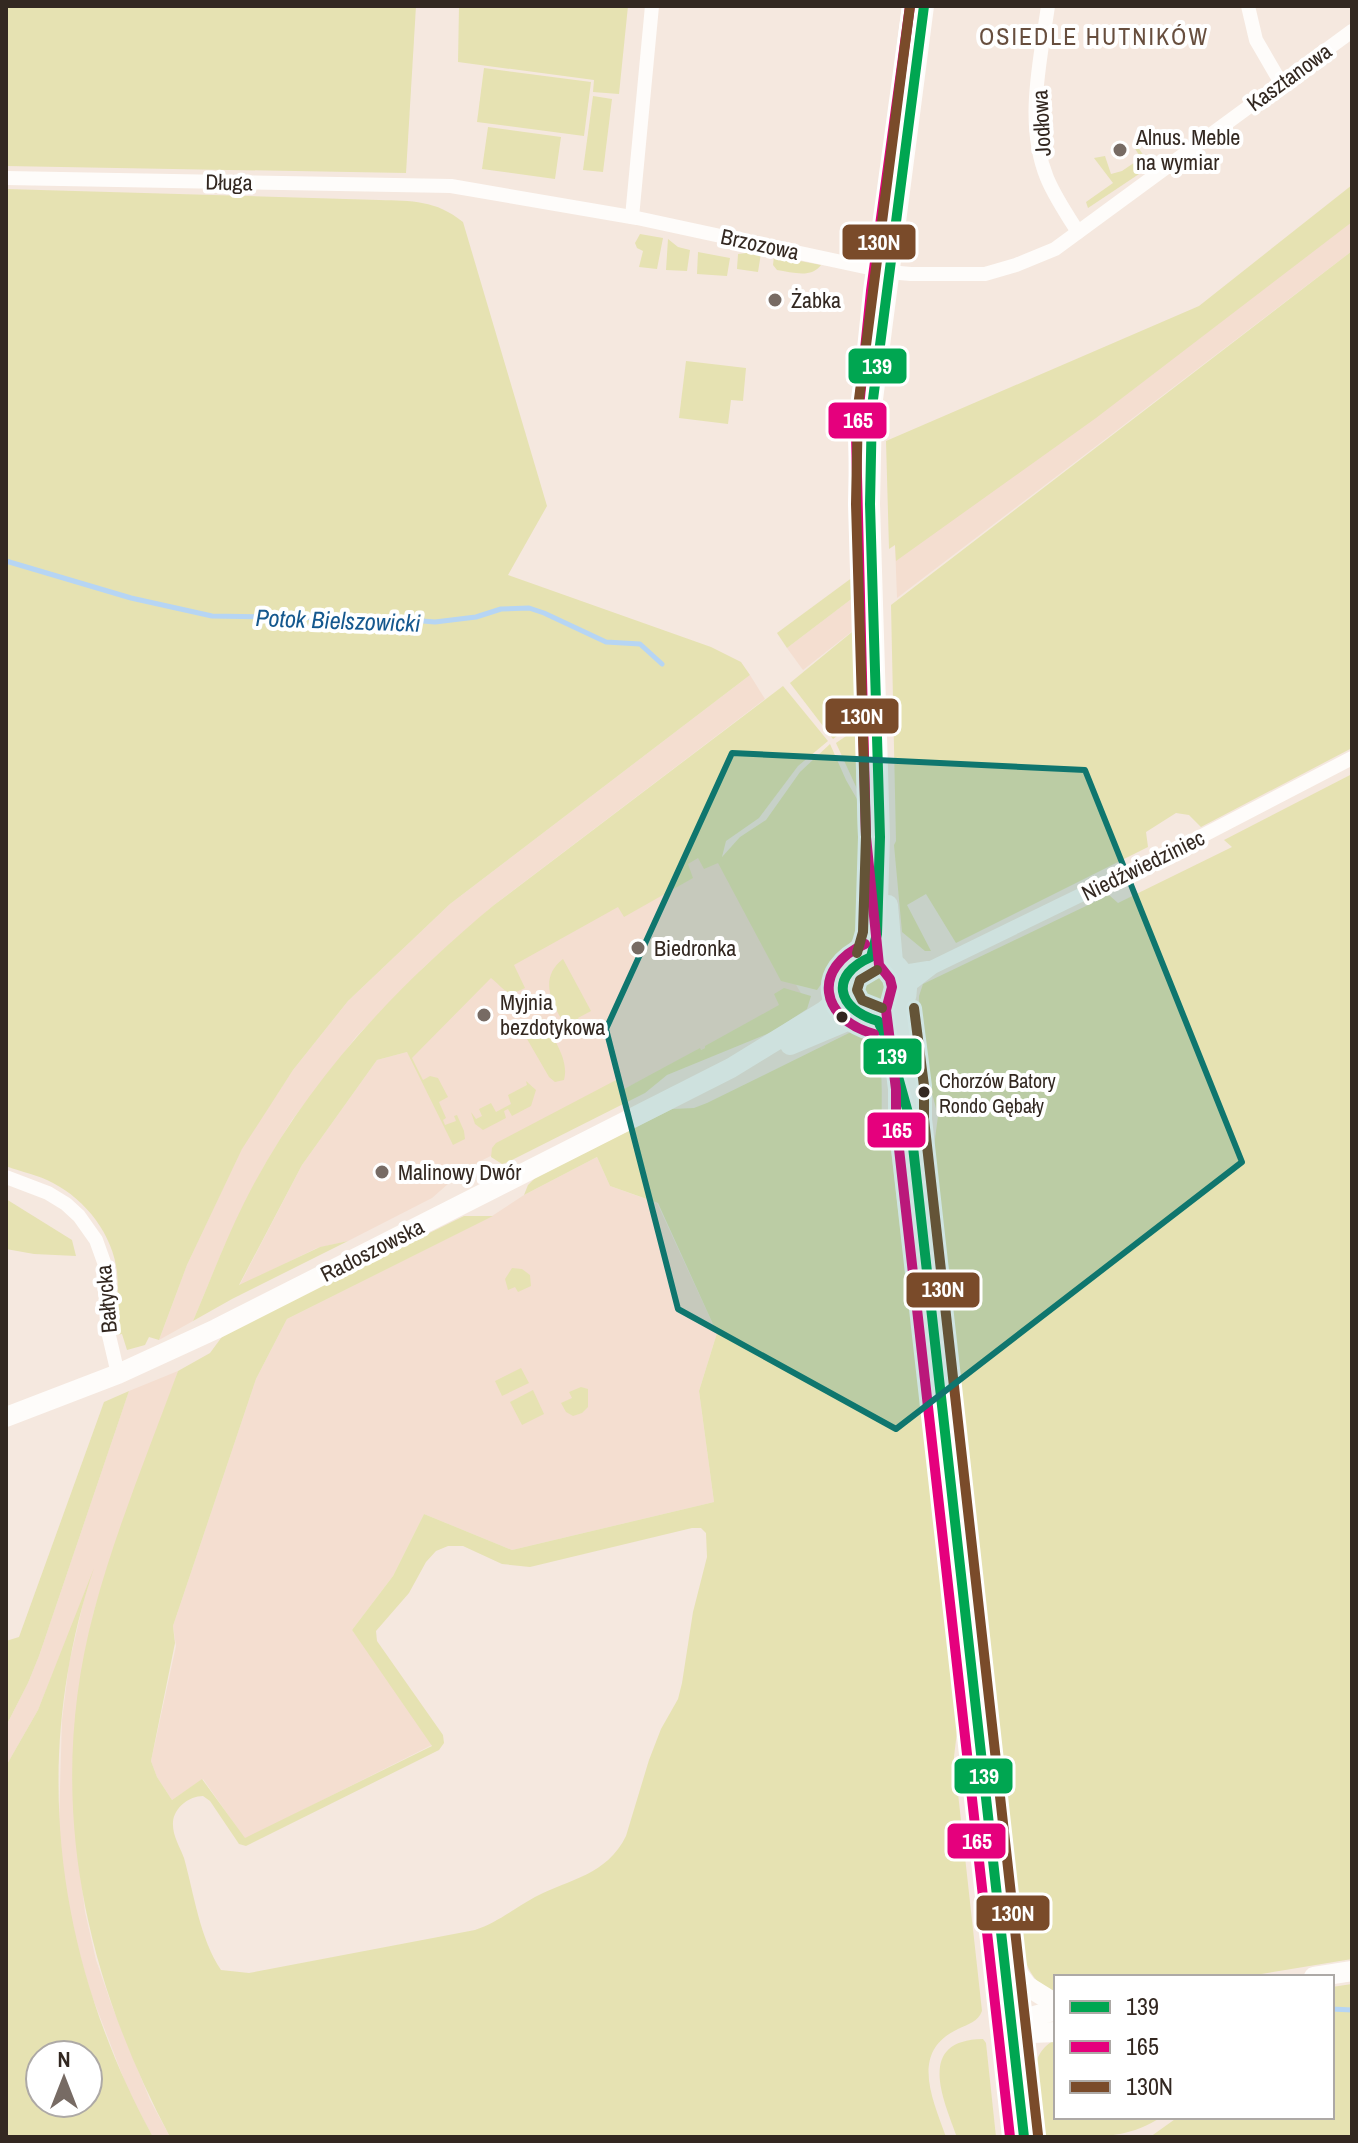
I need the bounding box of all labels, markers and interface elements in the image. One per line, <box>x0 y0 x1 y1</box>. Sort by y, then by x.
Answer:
district label: OSIEDLE HUTNIKÓW <box>979 20 1209 52</box>
street label: Kasztanowa <box>1240 36 1338 118</box>
street label: Jodłowa <box>1024 89 1058 157</box>
place label: Alnus. Meble na wymiar <box>1135 122 1240 177</box>
marker: Alnus. Meble na wymiar <box>1111 141 1129 159</box>
street label: Długa <box>205 167 253 197</box>
street label: Brzozowa <box>718 221 802 267</box>
line badge: 130N <box>841 223 917 261</box>
text: 130N <box>857 227 901 257</box>
place label: Żabka <box>791 285 841 315</box>
marker: Żabka <box>766 291 784 309</box>
line badge: 139 <box>847 347 908 385</box>
text: 139 <box>862 351 892 381</box>
line badge: 165 <box>827 401 888 440</box>
text: 165 <box>843 405 873 435</box>
water label: Potok Bielszowicki <box>255 601 422 639</box>
line badge: 130N <box>824 697 900 735</box>
text: 130N <box>840 701 884 731</box>
street label: Niedźwiedziniec <box>1076 822 1210 908</box>
place label: Biedronka <box>654 933 736 963</box>
marker: Biedronka <box>629 939 647 957</box>
place label: Myjnia bezdotykowa <box>500 987 605 1042</box>
marker: Myjnia bezdotykowa <box>475 1006 493 1024</box>
unlabelled marker <box>834 1009 850 1025</box>
line badge: 139 <box>862 1037 923 1076</box>
text: 139 <box>877 1041 907 1071</box>
place label: Chorzów Batory Rondo Gębały <box>939 1067 1056 1119</box>
marker: Chorzów Batory Rondo Gębały <box>916 1084 932 1100</box>
line badge: 165 <box>866 1111 927 1149</box>
text: 165 <box>882 1115 912 1145</box>
place label: Malinowy Dwór <box>398 1157 521 1187</box>
marker: Malinowy Dwór <box>373 1163 391 1181</box>
street label: Radoszowska <box>315 1211 429 1289</box>
street label: Bałtycka <box>88 1264 124 1334</box>
line badge: 130N <box>905 1271 981 1309</box>
text: 130N <box>921 1274 965 1304</box>
line badge: 139 <box>953 1757 1014 1795</box>
text: 139 <box>969 1761 999 1791</box>
line badge: 165 <box>946 1822 1007 1860</box>
text: 165 <box>962 1826 992 1856</box>
line badge: 130N <box>975 1894 1051 1932</box>
text: 130N <box>991 1898 1035 1928</box>
legend <box>1054 1975 1334 2119</box>
text: 139 <box>1126 1990 1159 2022</box>
text: 165 <box>1126 2030 1159 2062</box>
north arrow <box>24 2039 104 2119</box>
text: N <box>57 2044 71 2074</box>
text: 130N <box>1126 2070 1173 2102</box>

